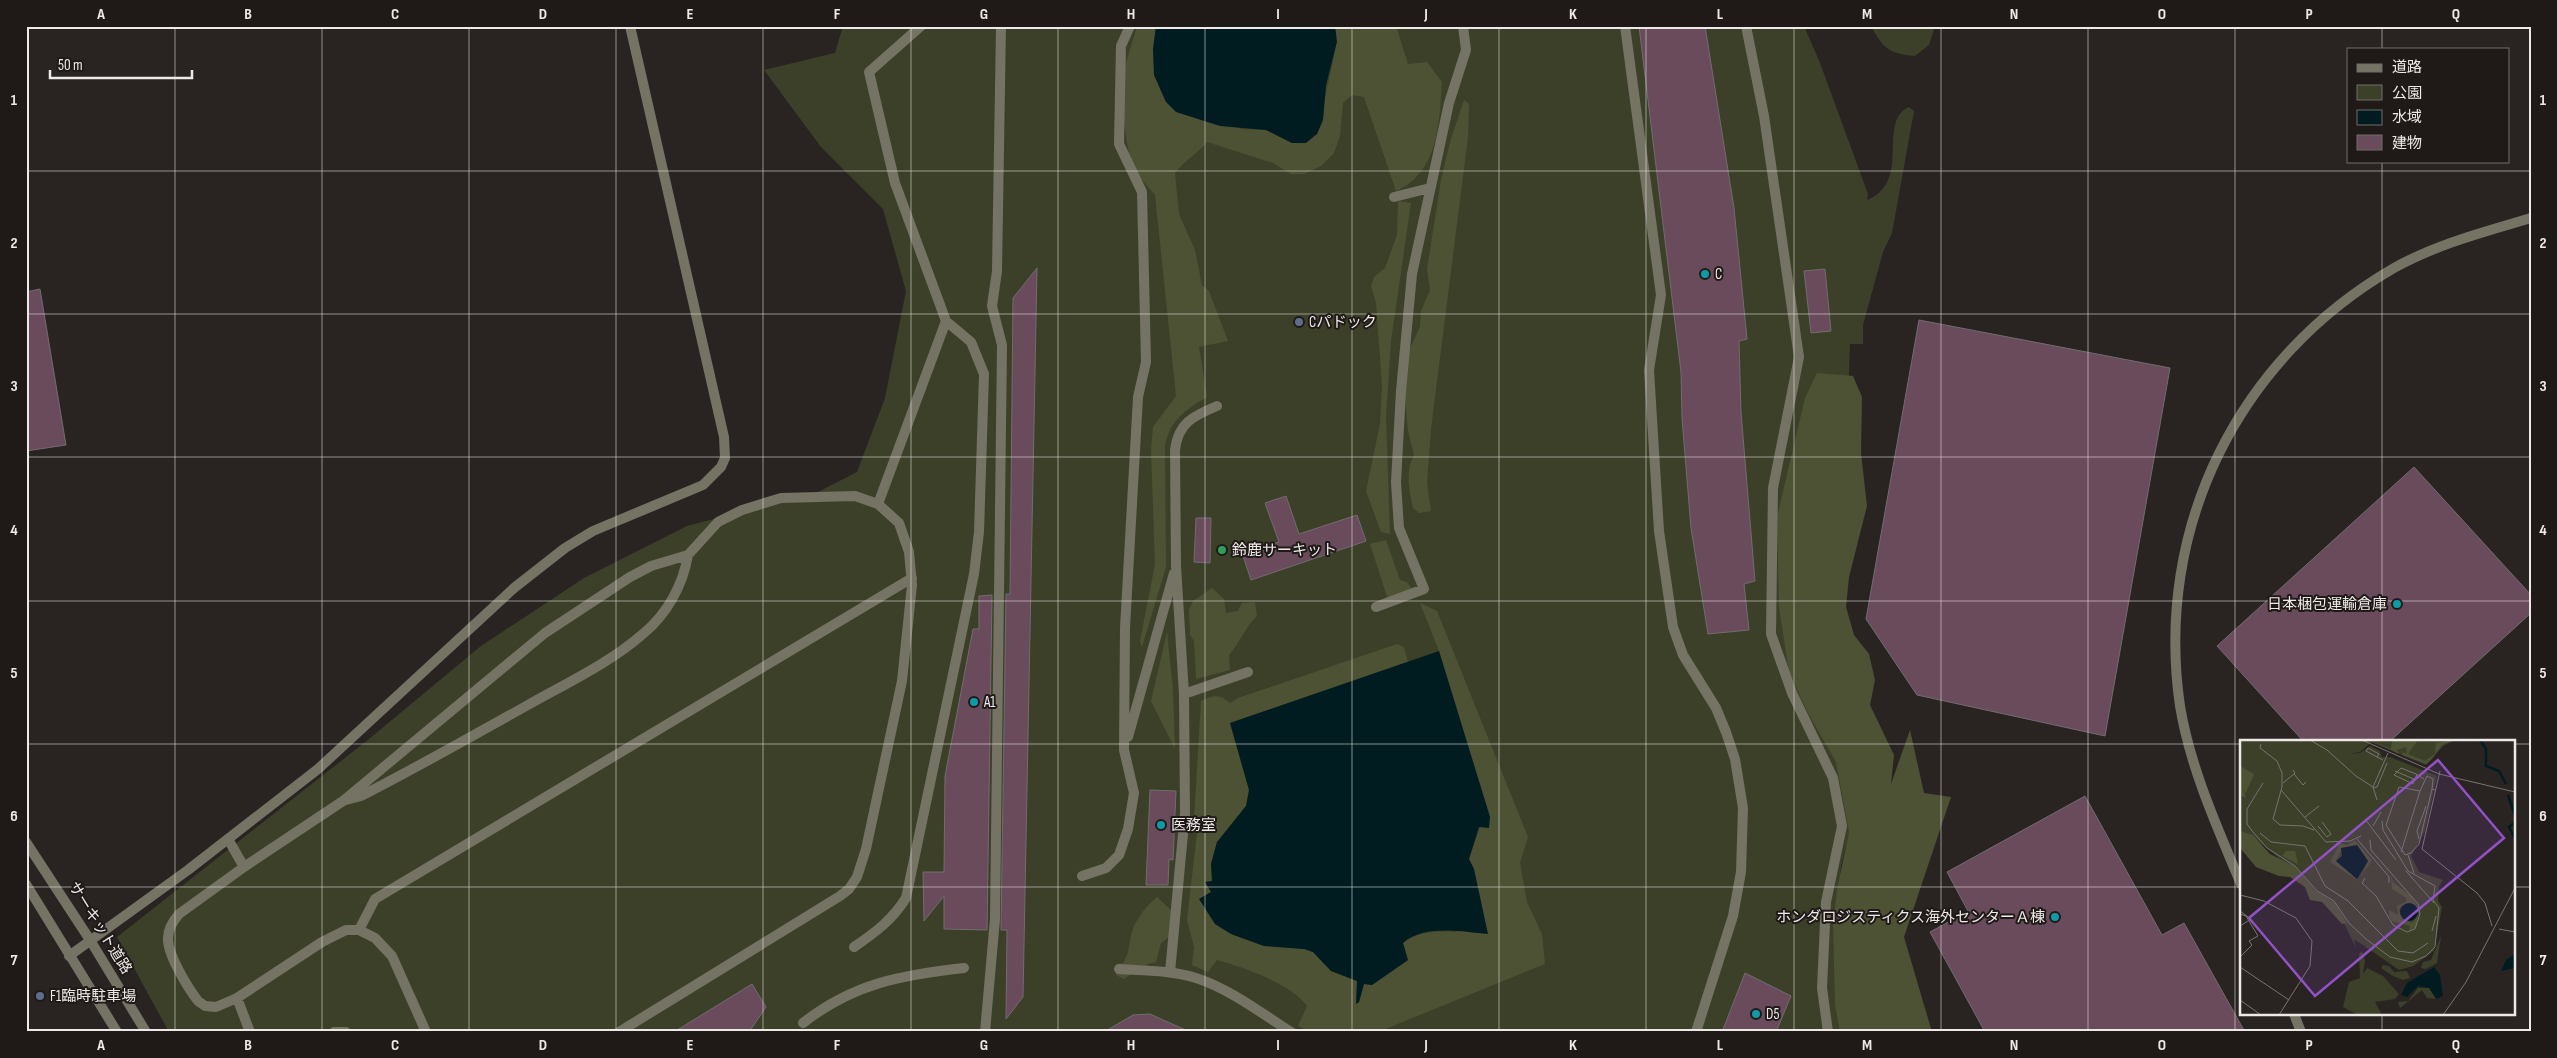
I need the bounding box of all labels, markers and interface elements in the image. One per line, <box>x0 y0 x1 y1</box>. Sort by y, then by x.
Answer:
text: A <box>96 5 105 24</box>
text: B <box>244 5 252 24</box>
text: C <box>391 5 399 24</box>
text: D <box>539 5 547 24</box>
text: E <box>687 5 694 24</box>
text: F <box>834 5 841 24</box>
text: G <box>980 5 988 24</box>
text: H <box>1127 5 1135 24</box>
text: I <box>1276 5 1280 24</box>
text: J <box>1423 5 1428 24</box>
text: K <box>1569 5 1577 24</box>
text: L <box>1717 5 1724 24</box>
text: M <box>1862 5 1872 24</box>
text: N <box>2010 5 2018 24</box>
text: O <box>2158 5 2166 24</box>
text: P <box>2305 5 2313 24</box>
text: Q <box>2452 5 2460 24</box>
scale bar <box>50 48 192 80</box>
legend <box>2347 48 2510 162</box>
text: 50 m <box>58 56 83 75</box>
text: 道路 <box>2392 58 2422 77</box>
text: 公園 <box>2392 84 2422 103</box>
text: 1 <box>11 91 18 110</box>
text: 1 <box>2540 91 2547 110</box>
text: 水域 <box>2392 108 2422 127</box>
text: 建物 <box>2392 134 2422 153</box>
text: 2 <box>10 234 18 253</box>
text: 2 <box>2539 234 2547 253</box>
place label: C <box>1715 265 1722 284</box>
marker: C <box>1699 268 1711 280</box>
place label: Cパドック <box>1309 313 1377 332</box>
marker: Cパドック <box>1293 316 1305 328</box>
text: 3 <box>10 377 18 396</box>
text: 3 <box>2539 377 2547 396</box>
text: 4 <box>10 521 18 540</box>
text: 4 <box>2539 521 2547 540</box>
place label: 鈴鹿サーキット <box>1232 541 1337 560</box>
marker: 鈴鹿サーキット <box>1216 544 1228 556</box>
place label: 日本梱包運輸倉庫 <box>2267 595 2387 614</box>
marker: 日本梱包運輸倉庫 <box>2391 598 2403 610</box>
text: 5 <box>10 664 18 683</box>
text: 5 <box>2539 664 2547 683</box>
place label: A1 <box>983 693 996 712</box>
marker: A1 <box>968 696 980 708</box>
inset map <box>2240 740 2514 1016</box>
text: 6 <box>10 807 18 826</box>
text: 6 <box>2539 807 2547 826</box>
place label: 医務室 <box>1171 816 1216 835</box>
marker: 医務室 <box>1155 819 1167 831</box>
street label: サーキット道路 <box>64 878 136 978</box>
place label: ホンダロジスティクス海外センターＡ棟 <box>1776 908 2045 927</box>
marker: ホンダロジスティクス海外センターＡ棟 <box>2049 911 2061 923</box>
text: 7 <box>11 951 18 970</box>
text: 7 <box>2540 951 2547 970</box>
place label: F1臨時駐車場 <box>50 987 136 1006</box>
marker: F1臨時駐車場 <box>34 990 46 1002</box>
place label: D5 <box>1766 1005 1779 1024</box>
marker: D5 <box>1750 1008 1762 1020</box>
text: A <box>96 1036 105 1055</box>
text: B <box>244 1036 252 1055</box>
text: C <box>391 1036 399 1055</box>
text: D <box>539 1036 547 1055</box>
text: E <box>687 1036 694 1055</box>
text: F <box>834 1036 841 1055</box>
text: G <box>980 1036 988 1055</box>
text: H <box>1127 1036 1135 1055</box>
text: I <box>1276 1036 1280 1055</box>
text: J <box>1423 1036 1428 1055</box>
text: K <box>1569 1036 1577 1055</box>
text: L <box>1717 1036 1724 1055</box>
text: M <box>1862 1036 1872 1055</box>
text: N <box>2010 1036 2018 1055</box>
text: O <box>2158 1036 2166 1055</box>
text: P <box>2305 1036 2313 1055</box>
text: Q <box>2452 1036 2460 1055</box>

